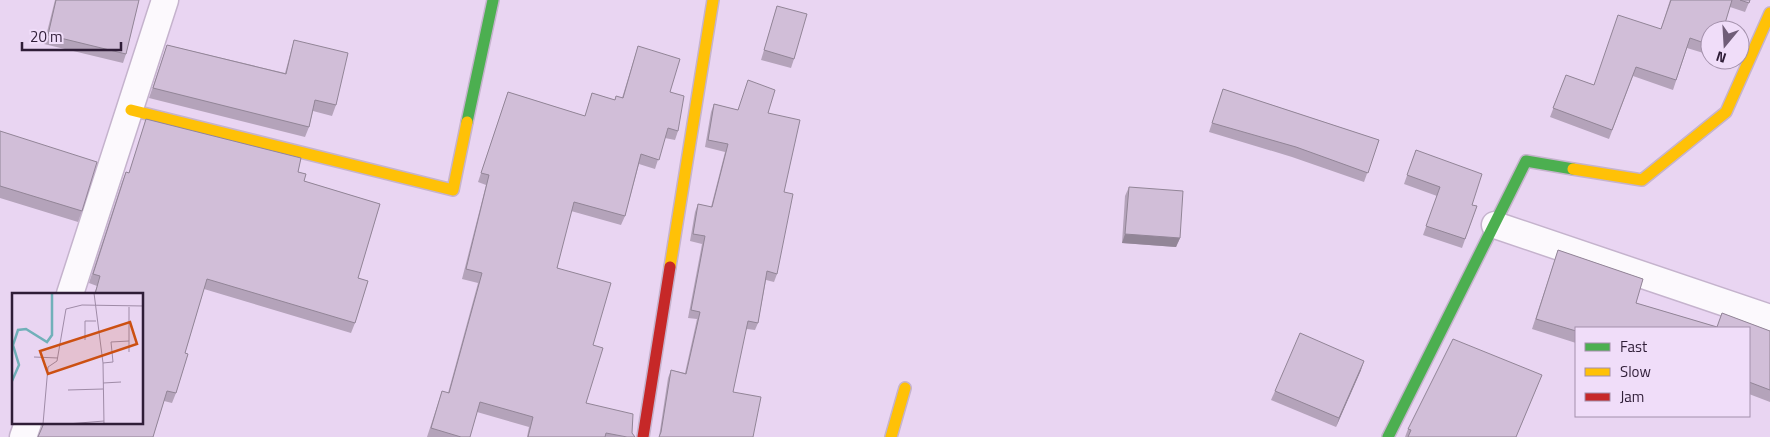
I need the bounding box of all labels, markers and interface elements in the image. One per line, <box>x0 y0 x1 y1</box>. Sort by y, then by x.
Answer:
scale bar <box>22 20 121 52</box>
north arrow <box>1700 20 1750 70</box>
text: 20 m <box>30 25 63 48</box>
text: N <box>1713 46 1729 69</box>
inset map <box>12 293 144 424</box>
legend <box>1575 327 1750 417</box>
text: Fast <box>1620 335 1648 358</box>
text: Slow <box>1620 360 1651 383</box>
text: Jam <box>1620 385 1644 408</box>

